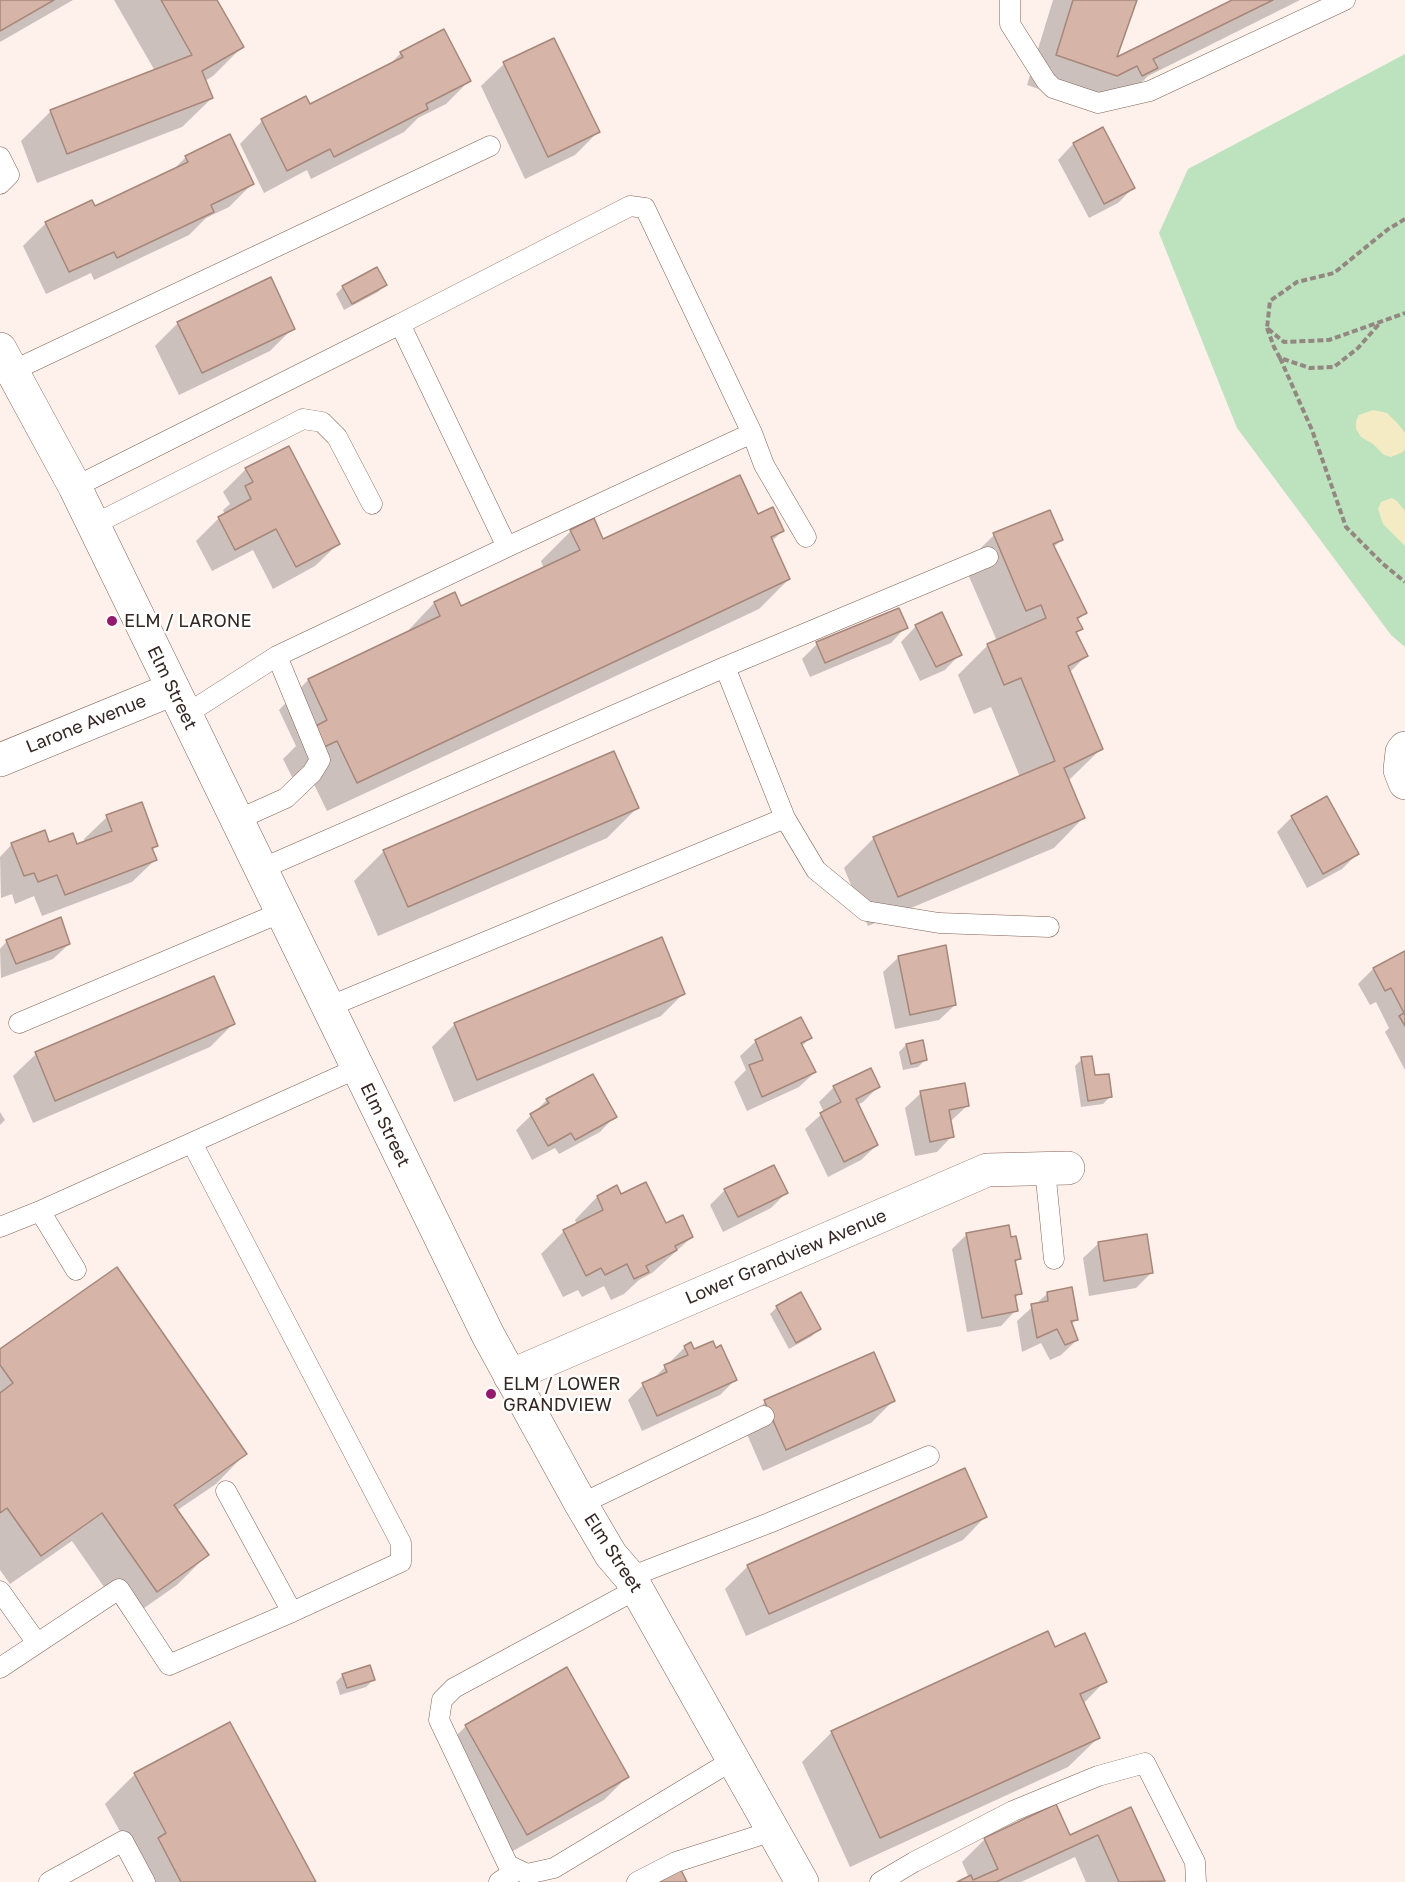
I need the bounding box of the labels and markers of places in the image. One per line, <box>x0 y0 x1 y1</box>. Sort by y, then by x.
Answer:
place label: ELM / LARONE <box>124 610 251 632</box>
marker: ELM / LARONE <box>105 614 119 628</box>
place label: ELM / LOWER GRANDVIEW <box>503 1373 621 1416</box>
marker: ELM / LOWER GRANDVIEW <box>484 1387 498 1401</box>

